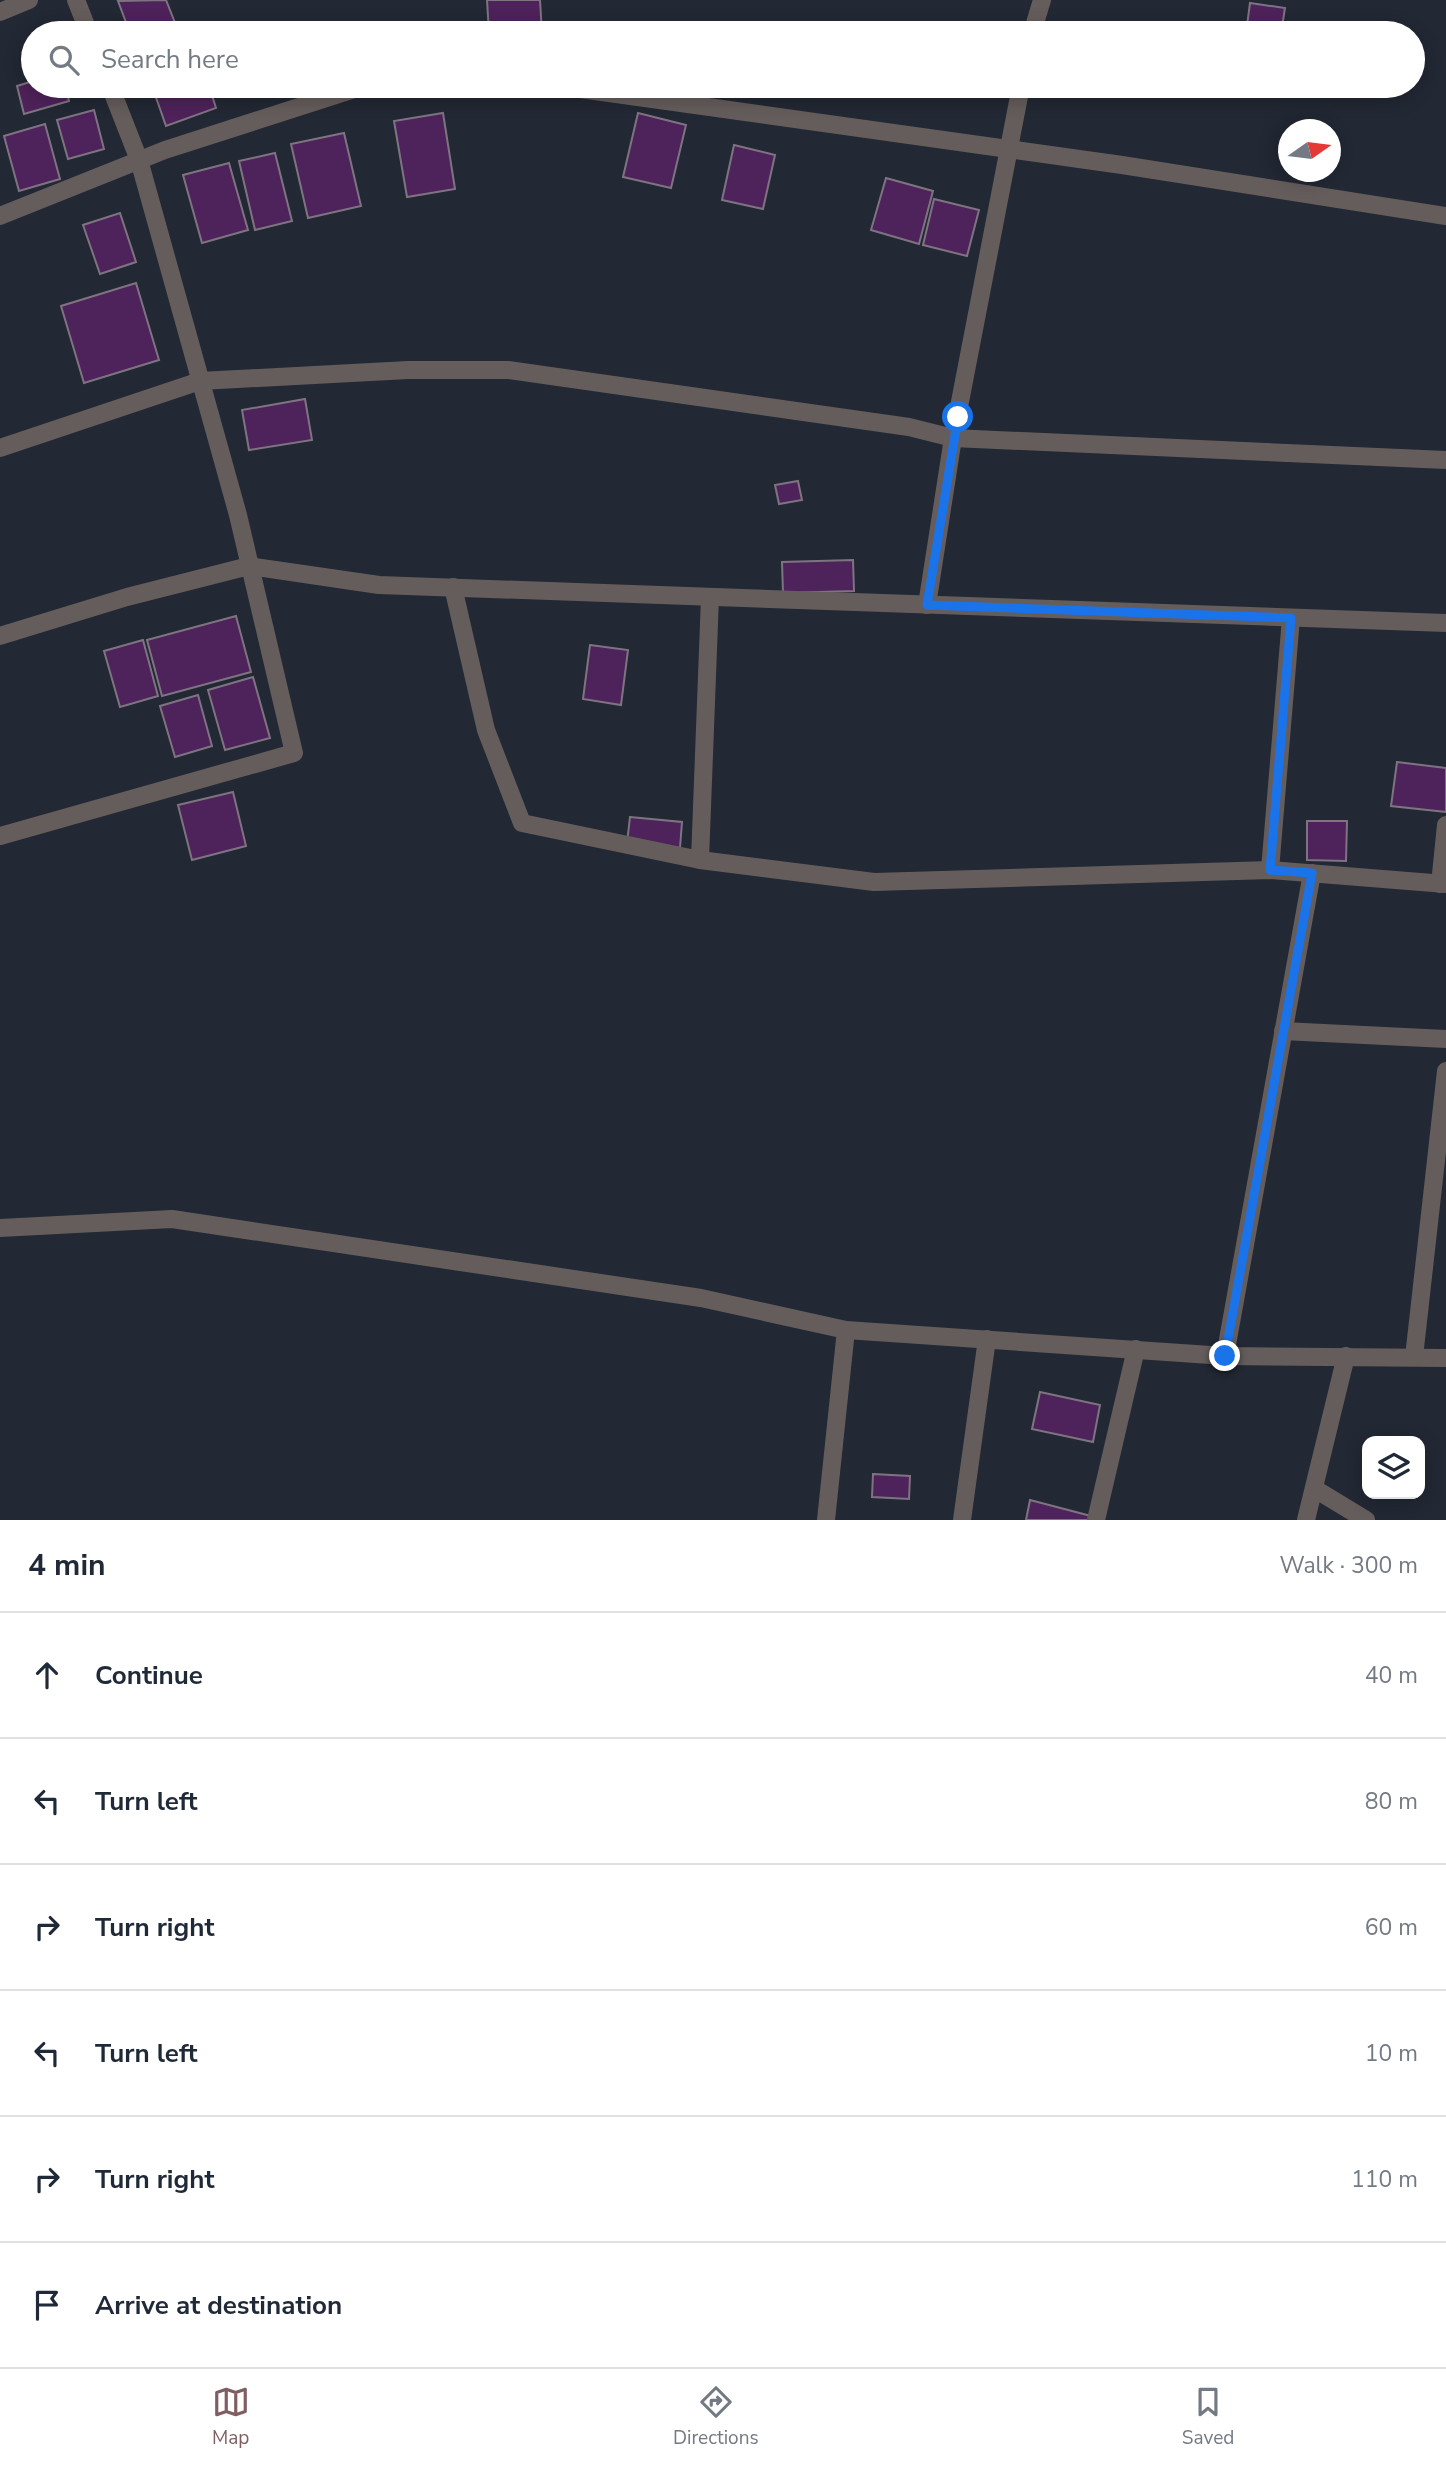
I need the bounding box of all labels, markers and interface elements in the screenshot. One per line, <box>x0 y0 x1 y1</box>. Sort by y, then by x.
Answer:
search box <box>21 21 1425 98</box>
icon: search <box>45 41 83 79</box>
text: Search here <box>101 42 239 77</box>
north arrow <box>1278 119 1341 182</box>
route start <box>942 401 973 432</box>
route end <box>1209 1340 1240 1371</box>
map controls <box>1362 1436 1425 1499</box>
button: layers <box>1362 1436 1425 1499</box>
text: 4 min <box>28 1545 106 1586</box>
text: Walk · 300 m <box>1279 1550 1418 1581</box>
icon: ahead <box>28 1656 66 1694</box>
text: Continue <box>95 1658 203 1693</box>
text: 40 m <box>1365 1660 1418 1691</box>
icon: left <box>28 1782 66 1820</box>
text: Turn left <box>95 1784 198 1819</box>
text: 80 m <box>1365 1786 1418 1817</box>
icon: right <box>28 1908 66 1946</box>
text: Turn right <box>95 1910 214 1945</box>
text: 60 m <box>1365 1912 1418 1943</box>
icon: left <box>28 2034 66 2072</box>
text: Turn left <box>95 2036 198 2071</box>
text: 10 m <box>1365 2038 1418 2069</box>
icon: right <box>28 2160 66 2198</box>
text: Turn right <box>95 2162 214 2197</box>
text: 110 m <box>1351 2164 1418 2195</box>
icon: arrive <box>28 2286 66 2324</box>
text: Arrive at destination <box>95 2288 342 2323</box>
tab: Map <box>212 2383 250 2451</box>
tab: Directions <box>673 2383 759 2451</box>
tab: Saved <box>1182 2383 1234 2451</box>

